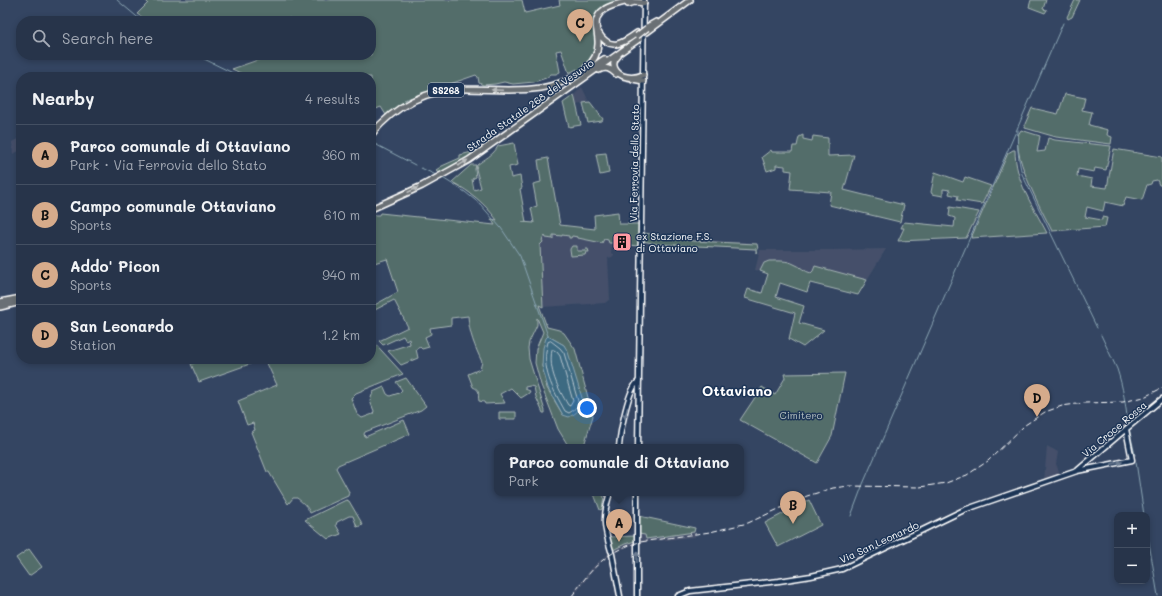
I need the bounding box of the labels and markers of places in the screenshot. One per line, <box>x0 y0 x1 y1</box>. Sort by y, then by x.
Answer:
pin: C <box>567 9 593 42</box>
place label: ex Stazione F.S. di Ottaviano <box>636 229 712 255</box>
building icon: ex Stazione F.S. di Ottaviano <box>611 231 633 253</box>
pin: D <box>1024 384 1050 417</box>
pin: B <box>780 491 806 524</box>
pin: A <box>606 509 632 542</box>

